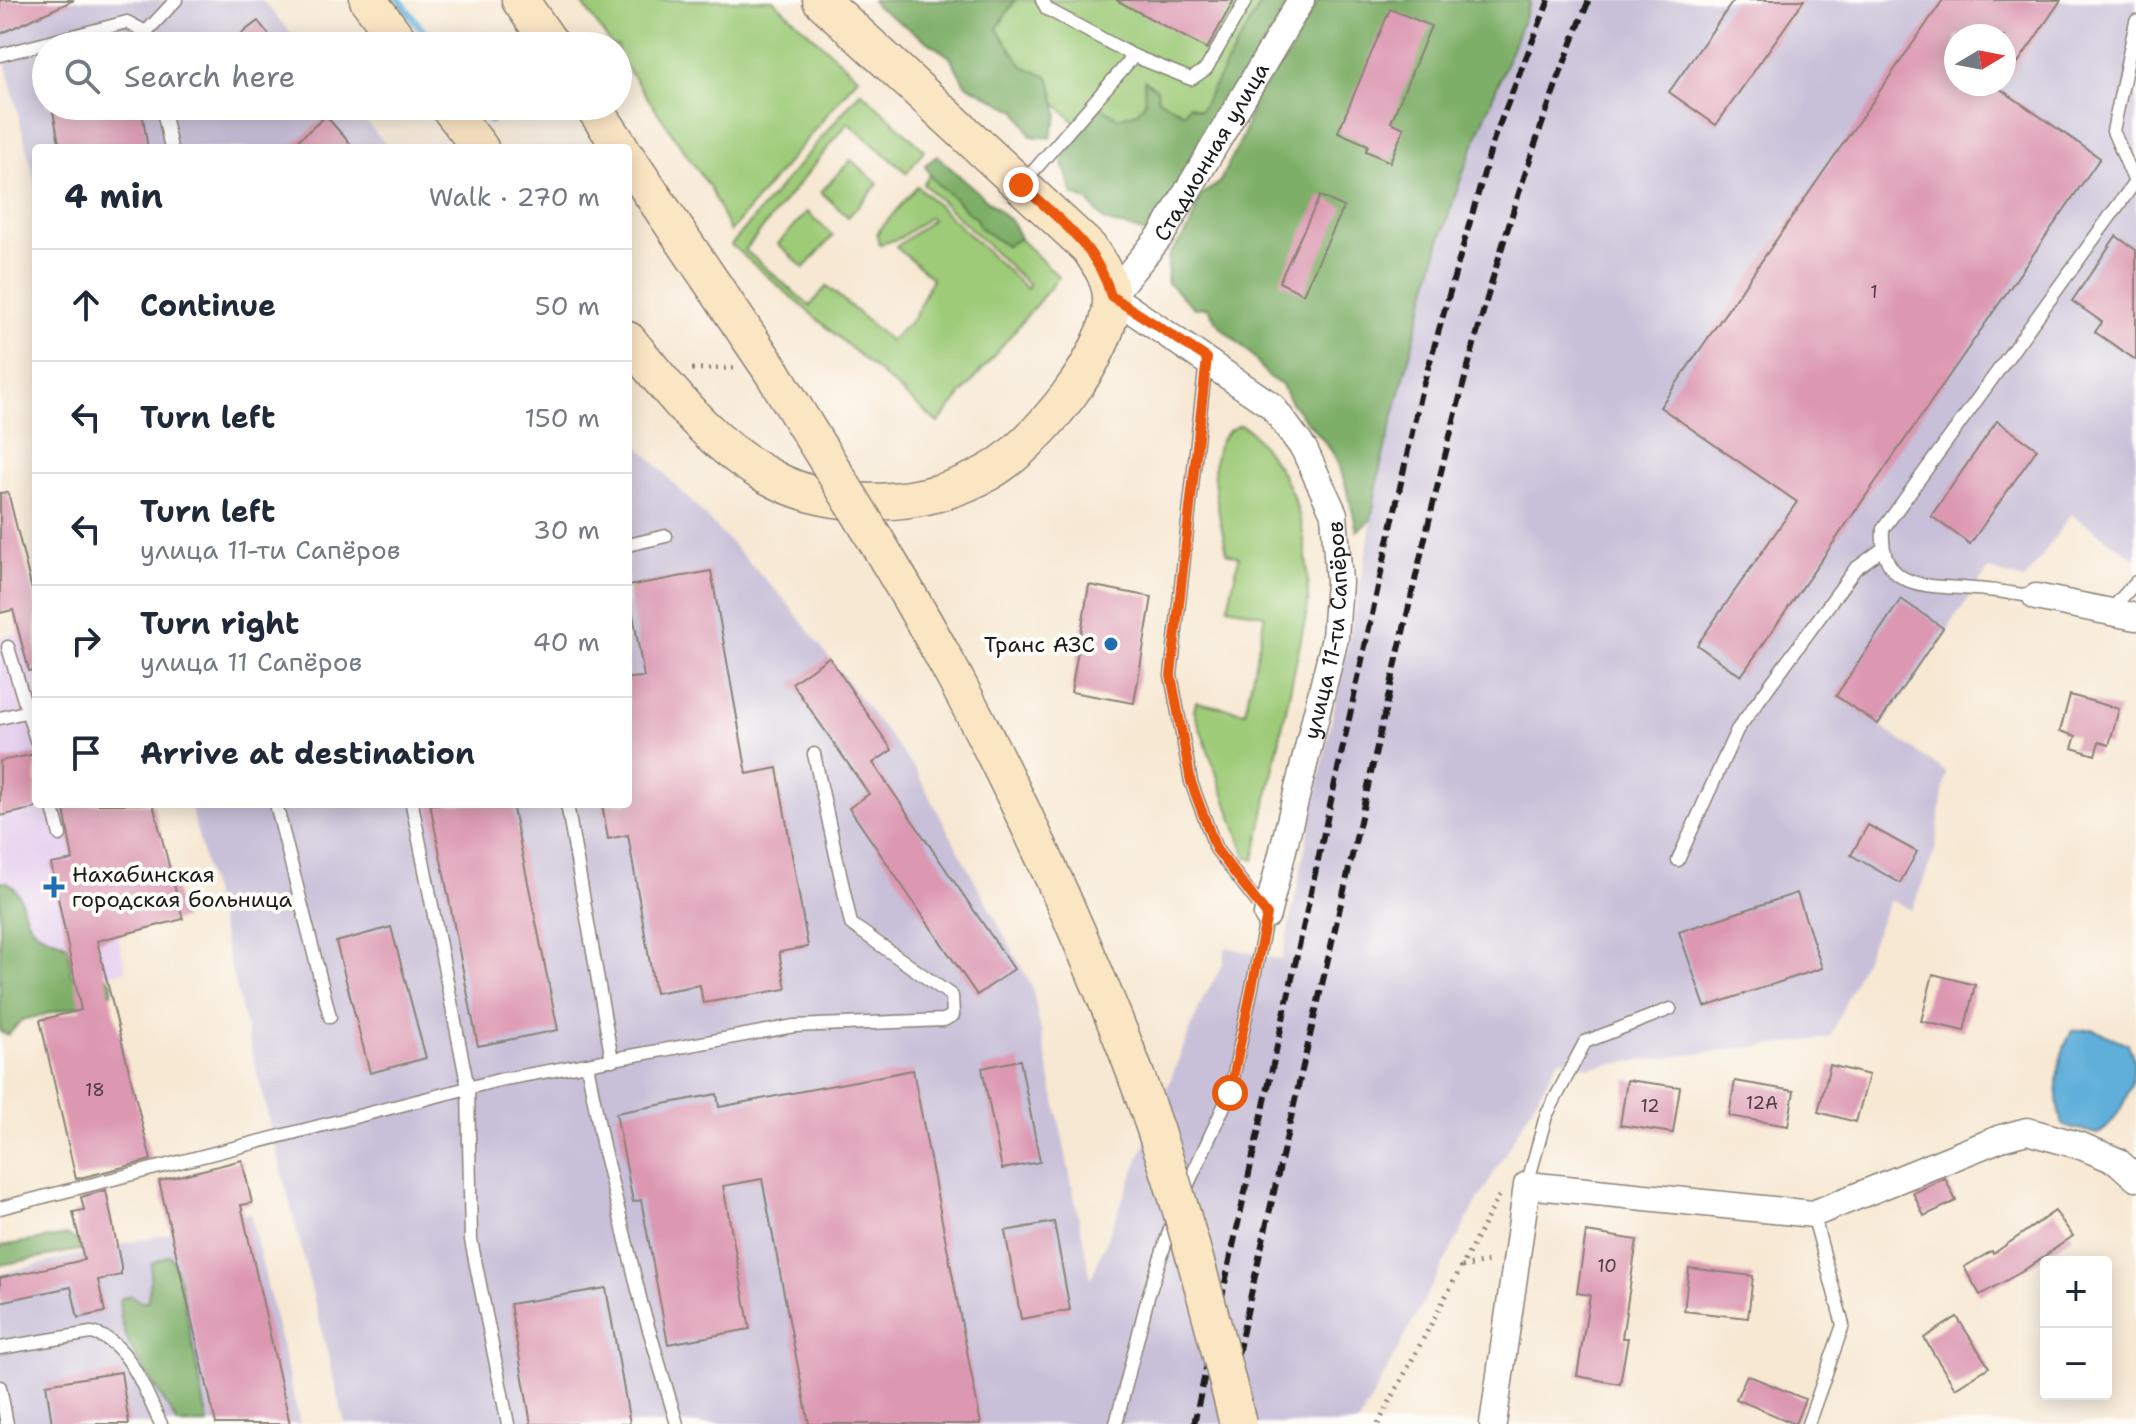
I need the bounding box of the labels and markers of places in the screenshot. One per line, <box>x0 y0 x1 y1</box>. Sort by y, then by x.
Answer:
place label: Транс АЗС <box>984 630 1095 659</box>
marker: Транс АЗС <box>1102 635 1120 653</box>
place label: Нахабинская городская больница <box>72 860 293 914</box>
marker: Нахабинская городская больница <box>43 876 65 898</box>

